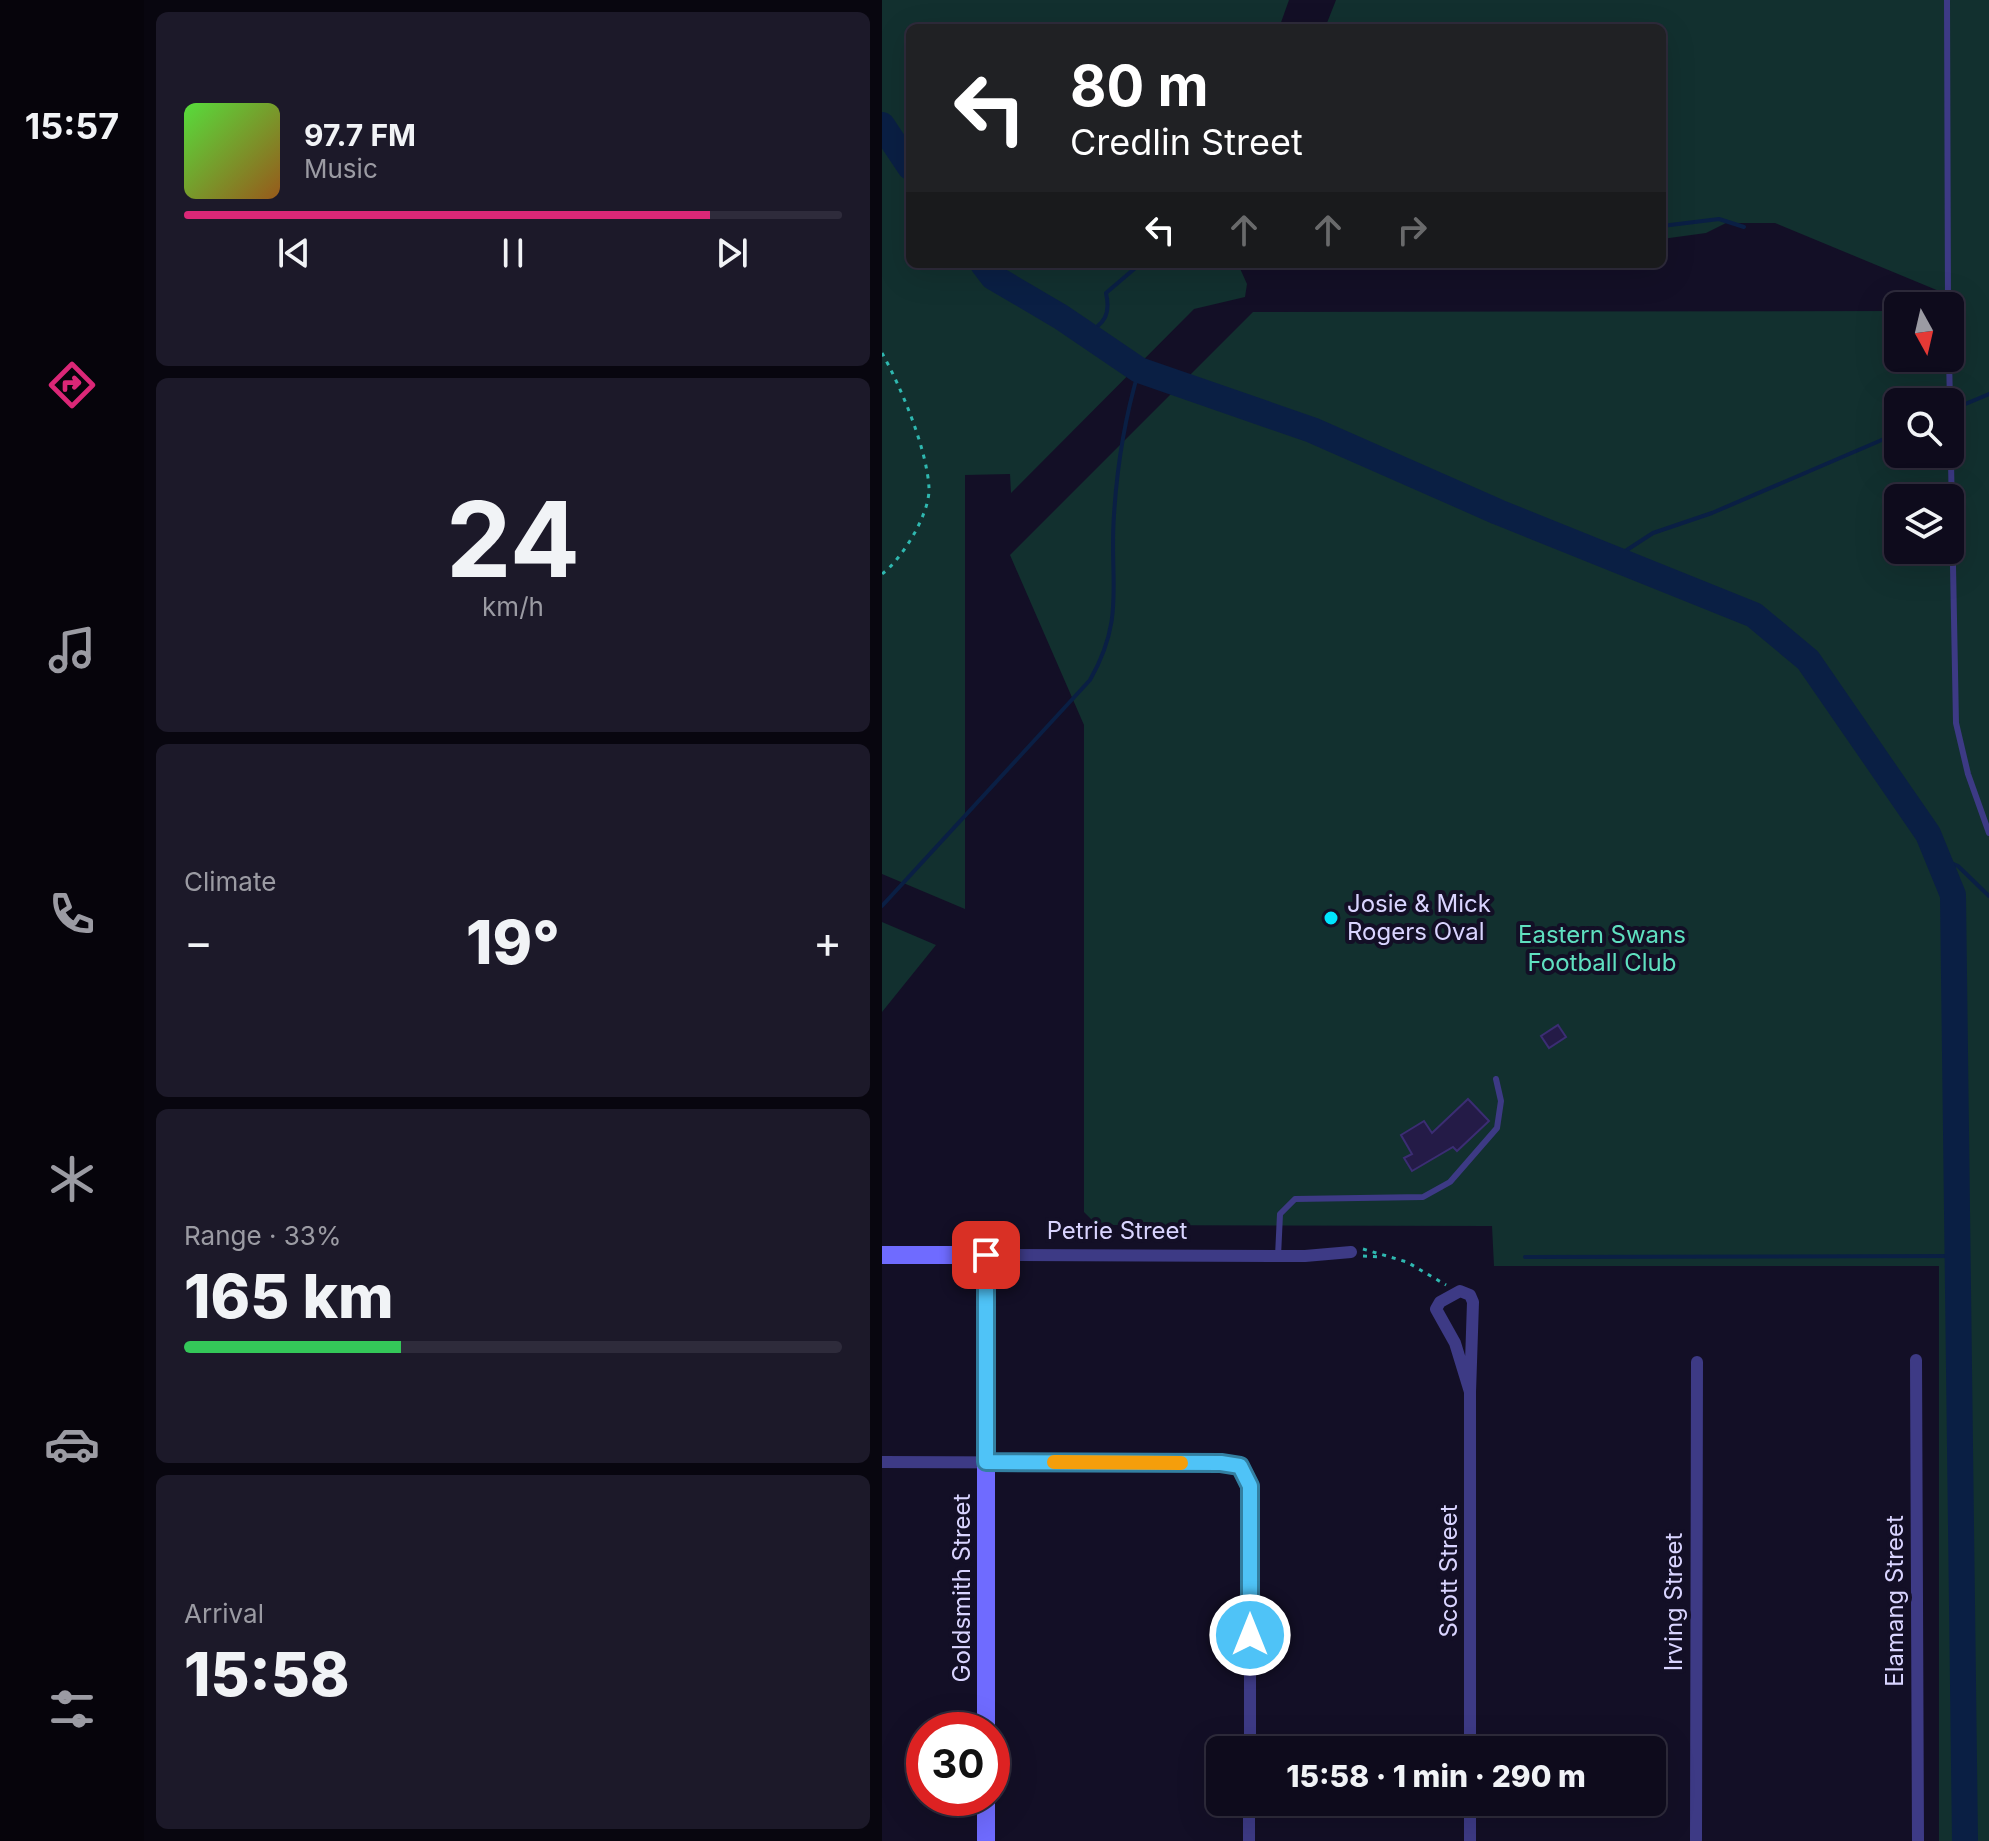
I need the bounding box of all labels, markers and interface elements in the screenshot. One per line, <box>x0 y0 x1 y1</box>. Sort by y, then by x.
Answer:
text: 80 m <box>1070 52 1209 120</box>
icon: left <box>938 56 1042 160</box>
text: 15:57 <box>25 104 119 148</box>
text: 97.7 FM <box>304 117 416 153</box>
text: Credlin Street <box>1070 120 1303 164</box>
text: Music <box>304 153 378 184</box>
icon: left <box>1138 208 1182 252</box>
icon: ahead <box>1222 208 1266 252</box>
icon: ahead <box>1306 208 1350 252</box>
icon: right <box>1390 208 1434 252</box>
icon: previous <box>272 231 316 275</box>
icon: pause <box>491 231 535 275</box>
icon: next <box>710 231 754 275</box>
north arrow <box>1884 292 1964 372</box>
map controls <box>1884 292 1964 564</box>
icon: directions <box>44 357 100 413</box>
button: search <box>1884 388 1964 468</box>
text: 24 <box>446 476 580 602</box>
button: layers <box>1884 484 1964 564</box>
text: km/h <box>482 591 544 622</box>
icon: music <box>44 622 100 678</box>
text: Climate <box>184 866 276 897</box>
icon: phone <box>44 886 100 942</box>
place label: Josie & Mick Rogers Oval <box>1347 889 1491 946</box>
text: 19° <box>466 906 560 978</box>
marker: Josie & Mick Rogers Oval <box>1322 909 1340 927</box>
text: − <box>184 915 213 969</box>
text: + <box>813 915 842 969</box>
park label: Eastern Swans Football Club <box>1518 920 1686 977</box>
icon: climate <box>44 1151 100 1207</box>
street label: Petrie Street <box>1047 1216 1188 1245</box>
text: Range · 33% <box>184 1220 341 1251</box>
pin <box>952 1221 1020 1289</box>
icon: arrive <box>964 1233 1008 1277</box>
text: 165 km <box>184 1260 394 1332</box>
icon: car <box>44 1416 100 1472</box>
street label: Goldsmith Street <box>947 1493 976 1682</box>
street label: Scott Street <box>1434 1504 1463 1638</box>
street label: Elamang Street <box>1880 1515 1909 1687</box>
street label: Irving Street <box>1659 1533 1688 1671</box>
position arrow <box>1208 1593 1292 1677</box>
text: Arrival <box>184 1598 264 1629</box>
text: 15:58 <box>184 1638 350 1710</box>
icon: filters <box>44 1681 100 1737</box>
speed limit sign: 30 <box>906 1712 1010 1816</box>
text: 15:58 · 1 min · 290 m <box>1286 1758 1586 1794</box>

